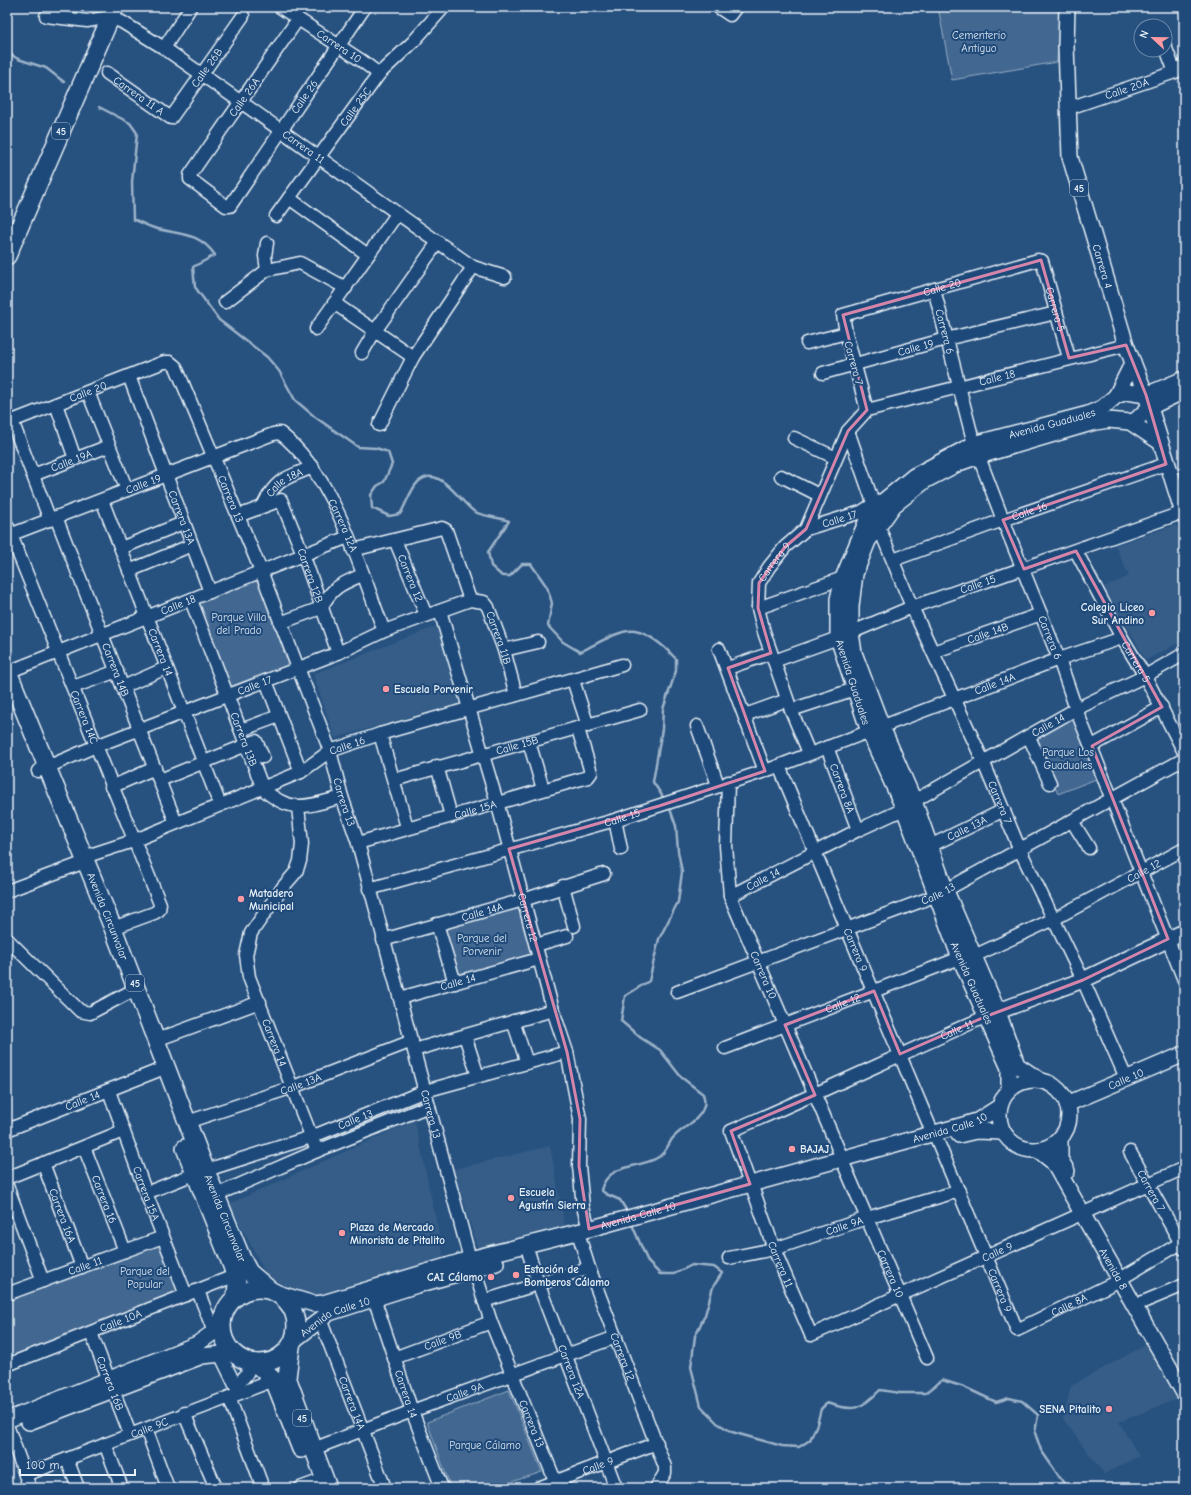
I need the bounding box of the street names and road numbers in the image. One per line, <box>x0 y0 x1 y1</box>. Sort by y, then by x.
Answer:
street label: Carrera 10 <box>314 27 364 66</box>
street label: Calle 26B <box>189 46 225 90</box>
street label: Carrera 11 A <box>111 74 167 118</box>
street label: Calle 26A <box>226 75 263 119</box>
street label: Calle 20A <box>1103 75 1151 102</box>
street label: Calle 26 <box>289 77 321 116</box>
street label: Calle 25C <box>337 85 374 129</box>
road number: 45 <box>52 123 70 139</box>
street label: Carrera 11 <box>280 128 327 166</box>
road number: 45 <box>1070 180 1088 196</box>
street label: Carrera 4 <box>1089 243 1115 290</box>
street label: Calle 20 <box>922 276 963 299</box>
street label: Carrera 5 <box>1043 286 1067 333</box>
street label: Carrera 6 <box>932 308 957 356</box>
street label: Calle 19 <box>896 337 935 359</box>
street label: Carrera 7 <box>841 340 866 387</box>
street label: Calle 18 <box>978 367 1017 389</box>
street label: Calle 20 <box>68 379 109 405</box>
street label: Avenida Guaduales <box>1007 405 1098 442</box>
street label: Calle 19A <box>49 447 94 475</box>
street label: Calle 18A <box>263 465 305 499</box>
street label: Calle 19 <box>124 471 163 497</box>
street label: Carrera 13 <box>215 473 246 525</box>
street label: Carrera 13A <box>166 489 198 547</box>
street label: Carrera 12A <box>325 497 360 554</box>
street label: Calle 16 <box>1010 499 1049 524</box>
street label: Calle 17 <box>820 508 859 531</box>
street label: Carrera 9 <box>756 539 793 584</box>
street label: Carrera 12B <box>294 546 326 605</box>
street label: Carrera 12 <box>395 552 426 604</box>
street label: Calle 15 <box>958 572 998 597</box>
street label: Calle 18 <box>159 592 198 618</box>
street label: Carrera 11B <box>483 609 514 666</box>
street label: Carrera 6 <box>1035 614 1064 661</box>
street label: Calle 14B <box>965 620 1010 646</box>
street label: Carrera 14 <box>145 627 175 678</box>
street label: Avenida Guaduales <box>833 638 873 727</box>
street label: Carrera 5 <box>1118 639 1153 685</box>
street label: Carrera 14B <box>99 641 132 699</box>
street label: Calle 14A <box>973 670 1018 698</box>
street label: Calle 17 <box>236 673 274 698</box>
street label: Carrera 14C <box>67 689 101 746</box>
street label: Carrera 13B <box>227 711 260 768</box>
street label: Calle 14 <box>1029 711 1067 740</box>
street label: Calle 15B <box>494 733 540 758</box>
street label: Calle 16 <box>328 734 367 758</box>
street label: Carrera 8A <box>827 762 857 816</box>
street label: Carrera 13 <box>330 777 358 828</box>
street label: Carrera 7 <box>985 779 1014 826</box>
street label: Calle 15A <box>453 797 499 822</box>
street label: Calle 15 <box>603 806 642 830</box>
street label: Calle 13A <box>945 813 990 844</box>
street label: Calle 12 <box>1125 857 1163 886</box>
street label: Calle 14 <box>744 865 782 894</box>
street label: Avenida Circunvalar <box>84 871 131 963</box>
street label: Calle 13 <box>919 880 958 908</box>
street label: Carrera 12 <box>515 892 540 944</box>
street label: Calle 14A <box>460 900 505 924</box>
street label: Carrera 9 <box>841 926 870 974</box>
street label: Avenida Guaduales <box>948 940 996 1027</box>
street label: Carrera 10 <box>747 949 779 1001</box>
street label: Calle 14 <box>439 971 477 993</box>
road number: 45 <box>126 975 144 991</box>
street label: Calle 12 <box>823 991 862 1016</box>
street label: Carrera 14 <box>259 1017 289 1068</box>
street label: Calle 11 <box>938 1017 976 1043</box>
street label: Calle 10 <box>1106 1066 1146 1093</box>
street label: Calle 13A <box>279 1070 324 1098</box>
street label: Calle 14 <box>63 1088 102 1113</box>
street label: Carrera 13 <box>418 1088 443 1140</box>
street label: Calle 13 <box>336 1107 375 1132</box>
street label: Avenida Calle 10 <box>911 1110 990 1146</box>
street label: Carrera 15A <box>130 1165 162 1223</box>
street label: Carrera 7 <box>1134 1168 1168 1214</box>
street label: Carrera 16 <box>89 1173 119 1225</box>
street label: Avenida Circunvalar <box>201 1173 249 1265</box>
street label: Carrera 16A <box>46 1187 78 1245</box>
street label: Avenida Calle 10 <box>599 1199 677 1232</box>
street label: Calle 9A <box>824 1214 865 1238</box>
street label: Carrera 11 <box>765 1240 796 1289</box>
street label: Calle 9 <box>980 1240 1015 1265</box>
street label: Avenida 8 <box>1096 1246 1130 1292</box>
street label: Carrera 10 <box>874 1248 906 1300</box>
street label: Calle 11 <box>66 1254 104 1278</box>
street label: Carrera 9 <box>985 1267 1015 1314</box>
street label: Calle 8A <box>1049 1291 1090 1319</box>
street label: Avenida Calle 10 <box>298 1294 372 1340</box>
street label: Calle 10A <box>98 1307 144 1335</box>
street label: Calle 9B <box>422 1327 464 1353</box>
street label: Carrera 12 <box>607 1331 637 1383</box>
street label: Carrera 12A <box>555 1343 588 1401</box>
street label: Carrera 16B <box>94 1355 126 1413</box>
street label: Carrera 14 <box>392 1368 420 1420</box>
street label: Carrera 14A <box>336 1375 368 1432</box>
street label: Calle 9A <box>444 1379 486 1405</box>
street label: Carrera 13 <box>516 1398 547 1449</box>
road number: 45 <box>293 1410 311 1426</box>
street label: Calle 9C <box>129 1415 170 1441</box>
street label: Calle 9 <box>581 1454 616 1478</box>

